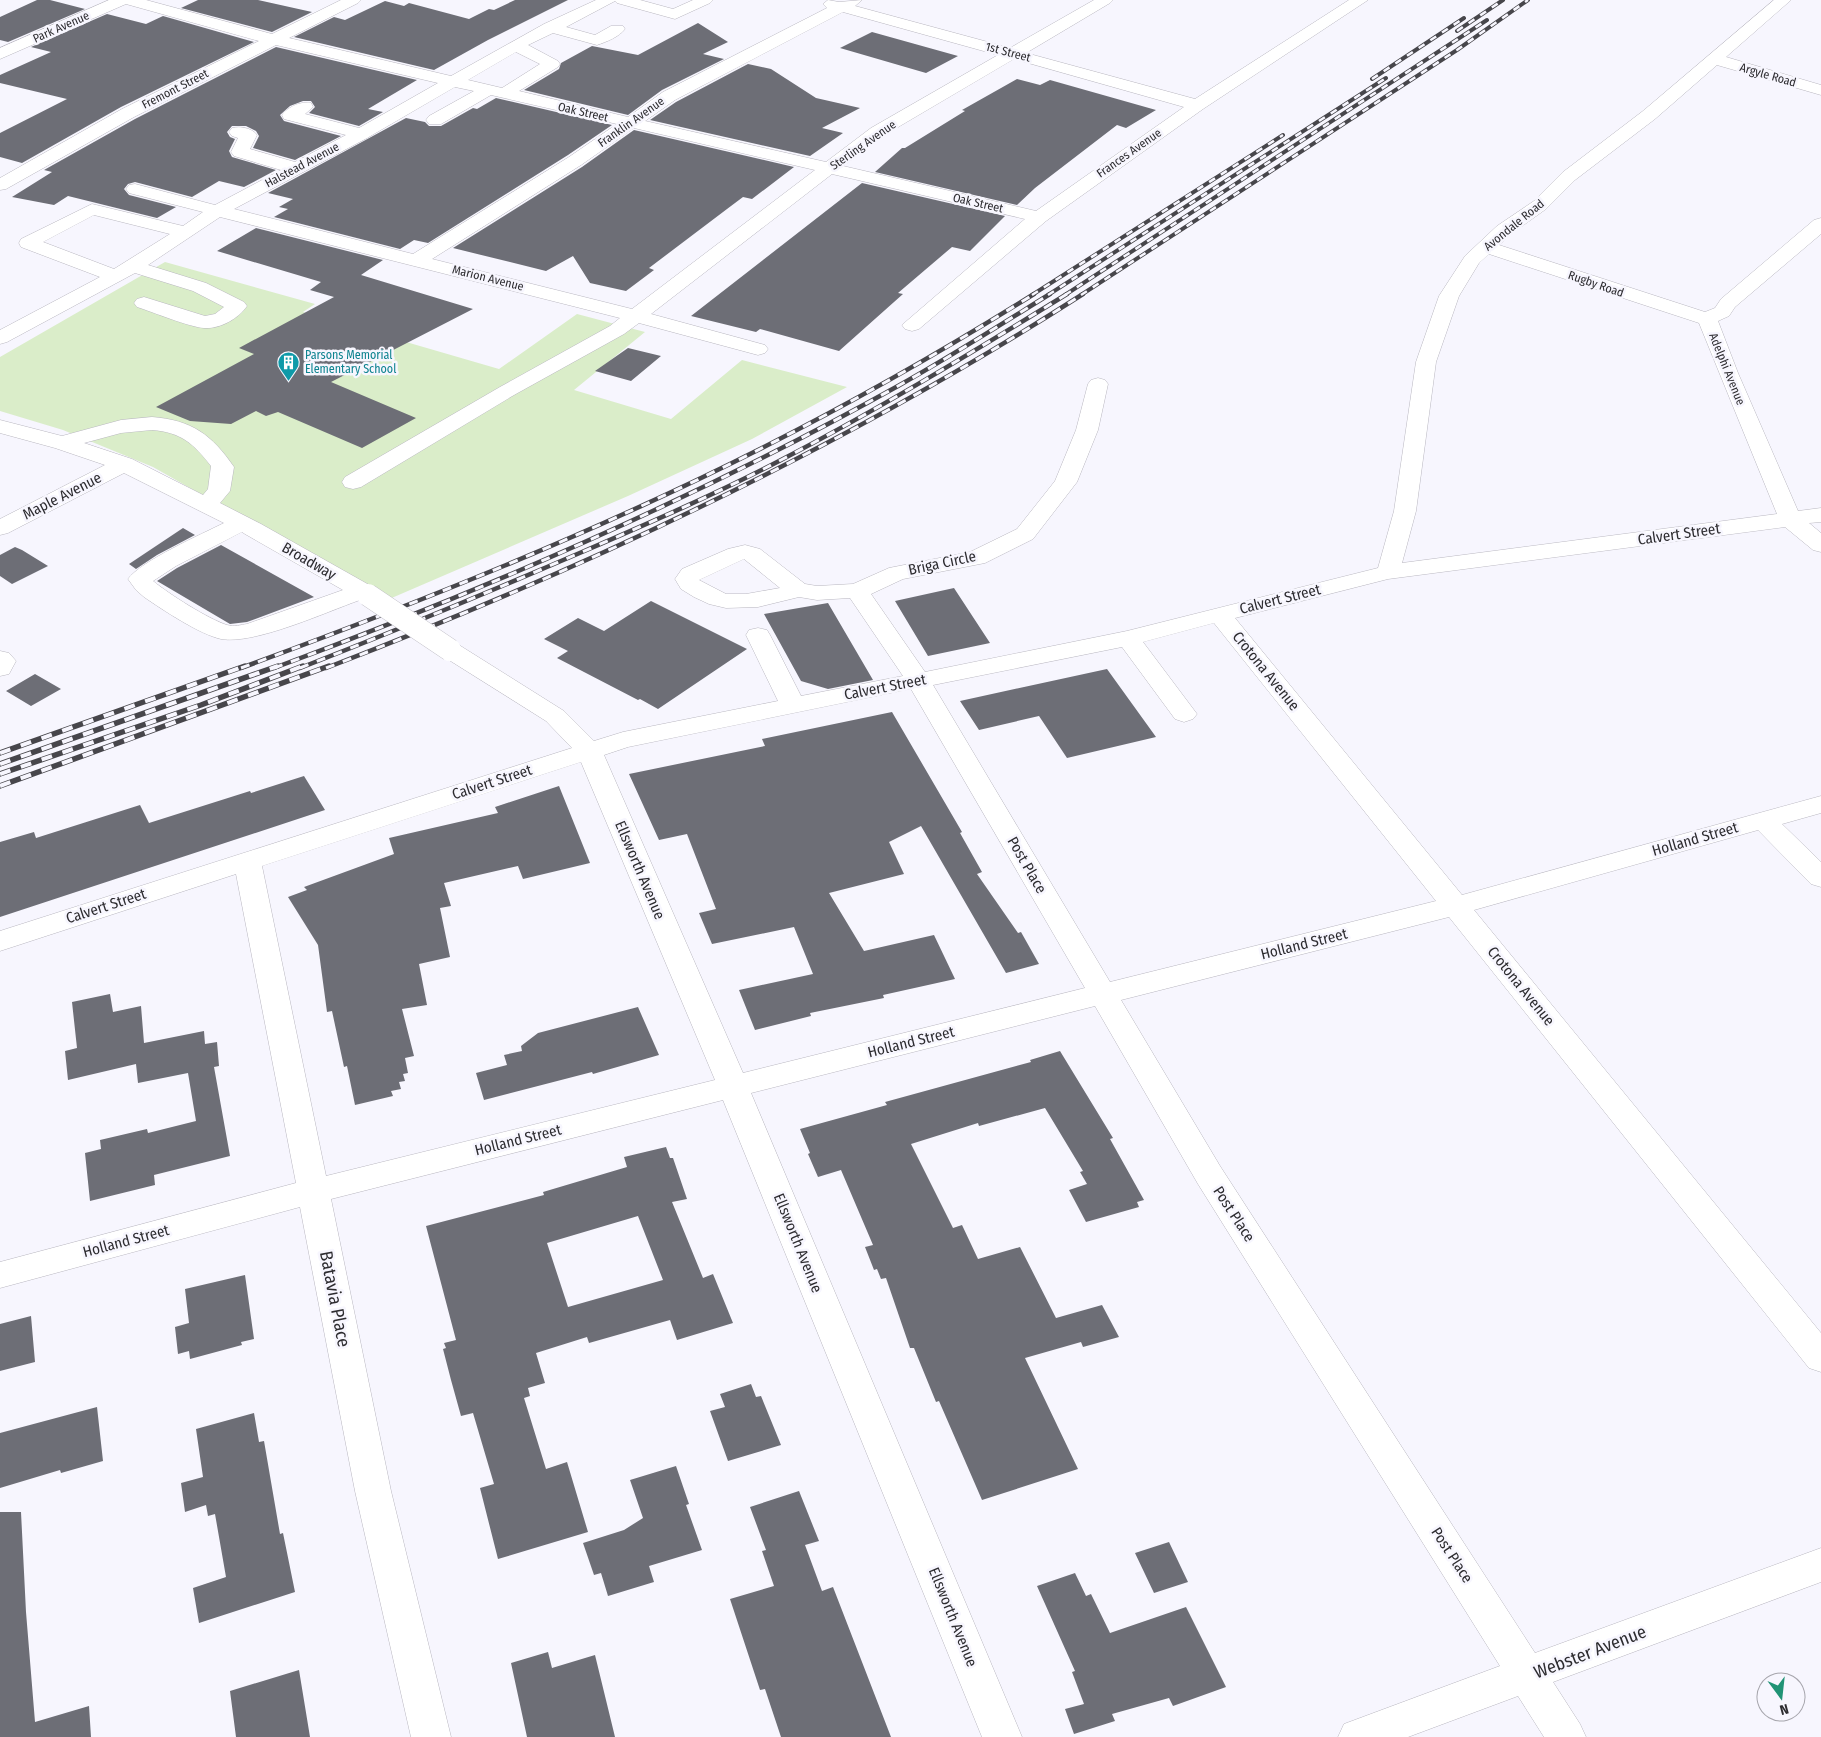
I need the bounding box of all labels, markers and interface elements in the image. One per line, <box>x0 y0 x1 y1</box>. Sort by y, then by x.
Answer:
street label: Park Avenue <box>31 8 91 46</box>
street label: 1st Street <box>984 39 1032 65</box>
street label: Argyle Road <box>1738 60 1798 90</box>
street label: Fremont Street <box>139 66 211 112</box>
street label: Franklin Avenue <box>595 94 667 150</box>
street label: Oak Street <box>556 99 610 125</box>
street label: Sterling Avenue <box>828 117 899 173</box>
street label: Frances Avenue <box>1094 126 1164 180</box>
street label: Halstead Avenue <box>262 140 342 190</box>
street label: Oak Street <box>951 190 1005 216</box>
street label: Avondale Road <box>1481 197 1547 253</box>
street label: Marion Avenue <box>451 262 525 294</box>
street label: Rugby Road <box>1566 268 1626 300</box>
street label: Adelphi Avenue <box>1706 331 1748 407</box>
place label: Parsons Memorial Elementary School <box>305 348 396 376</box>
building icon: Parsons Memorial Elementary School <box>277 350 301 381</box>
street label: Maple Avenue <box>20 468 104 524</box>
street label: Calvert Street <box>1637 519 1721 549</box>
street label: Broadway <box>279 538 340 584</box>
street label: Briga Circle <box>906 547 978 579</box>
street label: Calvert Street <box>1238 580 1323 618</box>
street label: Crotona Avenue <box>1229 628 1303 714</box>
street label: Calvert Street <box>843 670 928 704</box>
street label: Calvert Street <box>450 761 534 803</box>
street label: Ellsworth Avenue <box>611 818 669 922</box>
street label: Holland Street <box>1650 818 1740 860</box>
street label: Post Place <box>1004 833 1050 897</box>
street label: Calvert Street <box>64 885 148 927</box>
street label: Holland Street <box>1259 925 1349 963</box>
street label: Crotona Avenue <box>1484 943 1558 1029</box>
street label: Holland Street <box>866 1023 956 1061</box>
street label: Holland Street <box>473 1121 563 1159</box>
street label: Post Place <box>1209 1183 1259 1245</box>
street label: Ellsworth Avenue <box>770 1191 826 1295</box>
street label: Holland Street <box>81 1221 171 1261</box>
street label: Batavia Place <box>315 1249 355 1349</box>
street label: Post Place <box>1427 1524 1477 1586</box>
street label: Ellsworth Avenue <box>925 1565 981 1669</box>
street label: Webster Avenue <box>1531 1620 1649 1684</box>
north arrow <box>1756 1672 1806 1722</box>
text: N <box>1778 1700 1790 1718</box>

